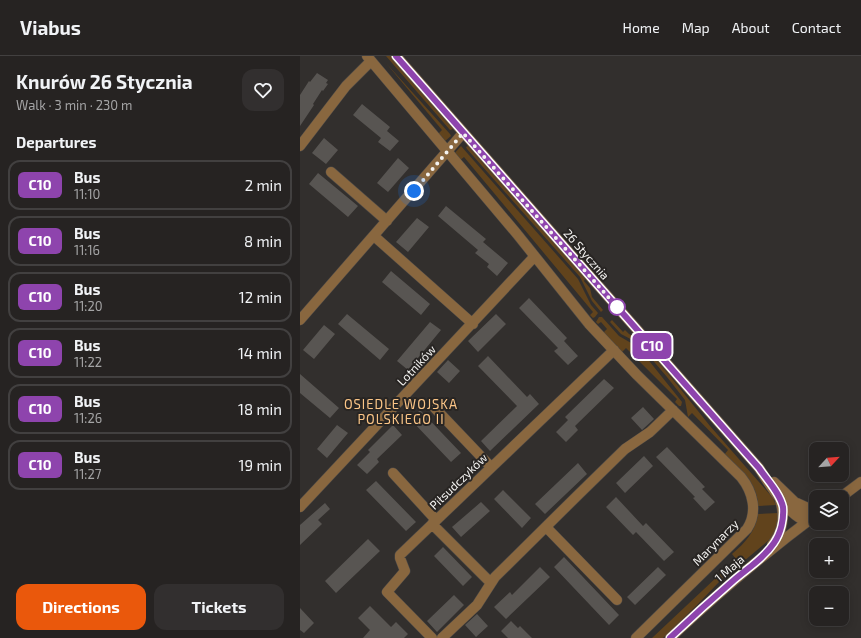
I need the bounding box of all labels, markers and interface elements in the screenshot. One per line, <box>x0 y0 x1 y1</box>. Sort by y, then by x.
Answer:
text: Viabus <box>20 16 81 39</box>
text: Home <box>623 19 660 36</box>
text: Map <box>682 19 710 36</box>
text: About <box>732 19 770 36</box>
text: Contact <box>792 19 841 36</box>
button: heart <box>242 69 284 111</box>
text: Knurów 26 Stycznia <box>16 70 193 93</box>
text: Walk · 3 min · 230 m <box>16 97 132 113</box>
text: Departures <box>16 133 96 151</box>
text: Bus <box>74 168 100 186</box>
text: C10 <box>28 176 52 193</box>
text: 2 min <box>245 176 282 194</box>
your location <box>404 181 424 201</box>
text: 11:10 <box>74 186 100 202</box>
text: Bus <box>74 224 100 242</box>
street label: 26 Stycznia <box>561 226 613 282</box>
text: C10 <box>28 232 52 249</box>
text: 8 min <box>244 232 282 250</box>
text: 11:16 <box>74 242 100 258</box>
text: Bus <box>74 280 100 298</box>
text: C10 <box>28 288 52 305</box>
text: 12 min <box>239 288 282 306</box>
text: 11:20 <box>74 298 103 314</box>
unlabelled marker <box>608 298 626 316</box>
line badge: C10 <box>629 333 675 359</box>
text: Bus <box>74 336 100 354</box>
text: C10 <box>640 337 664 354</box>
street label: Lotników <box>394 342 438 388</box>
text: C10 <box>28 344 52 361</box>
text: 14 min <box>238 344 282 362</box>
text: 11:22 <box>74 354 102 370</box>
text: Bus <box>74 392 100 410</box>
district label: OSIEDLE WOJSKA POLSKIEGO II <box>344 396 458 427</box>
text: C10 <box>28 400 52 417</box>
text: 18 min <box>238 400 282 418</box>
text: 11:26 <box>74 410 102 426</box>
north arrow <box>809 442 849 482</box>
map controls <box>809 442 849 626</box>
text: Bus <box>74 448 100 466</box>
street label: Piłsudczyków <box>426 450 490 512</box>
text: C10 <box>28 456 52 473</box>
text: 19 min <box>239 456 282 474</box>
text: 11:27 <box>74 466 101 482</box>
button: layers <box>809 490 849 530</box>
street label: Marynarzy <box>689 516 741 568</box>
button: + <box>809 538 849 578</box>
street label: 1 Maja <box>711 552 747 585</box>
button: Directions <box>16 584 146 630</box>
button: Tickets <box>154 584 284 630</box>
button: − <box>809 586 849 626</box>

